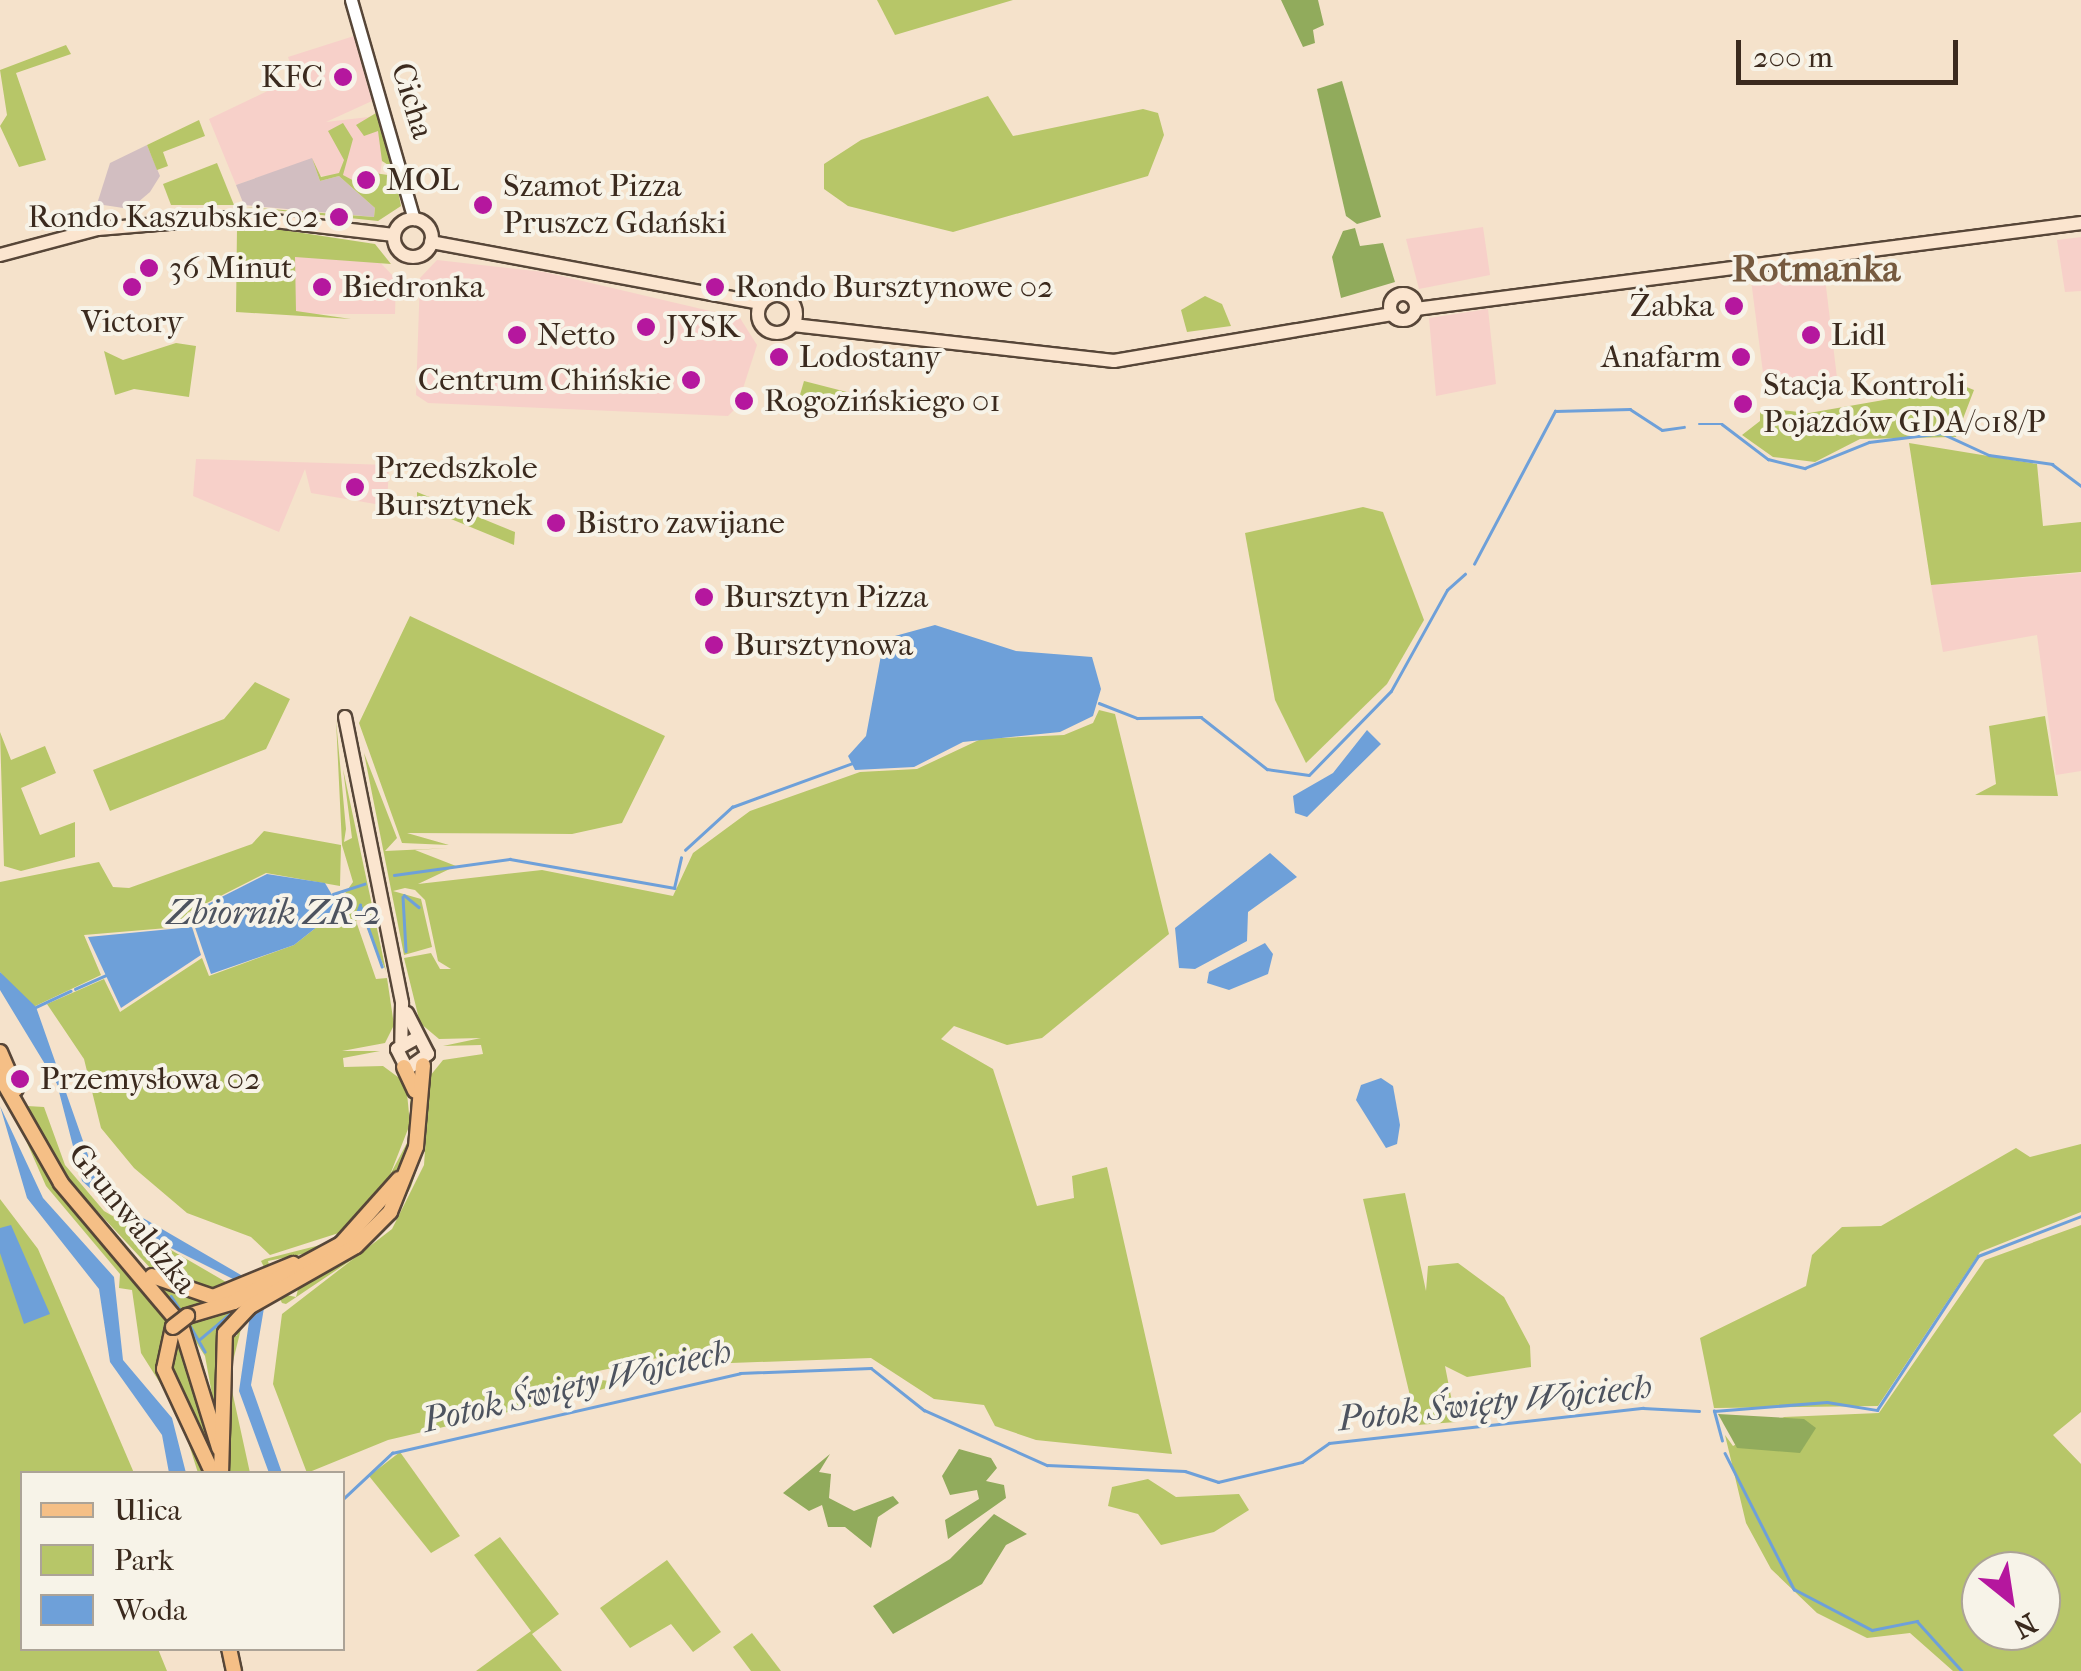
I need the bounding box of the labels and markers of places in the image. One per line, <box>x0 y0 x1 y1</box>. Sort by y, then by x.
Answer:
place label: KFC <box>261 58 323 96</box>
marker: KFC <box>332 66 354 88</box>
place label: MOL <box>386 161 459 199</box>
place label: Szamot Pizza Pruszcz Gdański <box>503 168 726 243</box>
marker: MOL <box>355 169 377 191</box>
marker: Szamot Pizza Pruszcz Gdański <box>472 194 494 216</box>
place label: Rondo Kaszubskie 02 <box>28 198 319 236</box>
marker: Rondo Kaszubskie 02 <box>328 206 350 228</box>
place label: 36 Minut <box>169 249 293 287</box>
marker: 36 Minut <box>138 257 160 279</box>
place label: Biedronka <box>342 268 484 306</box>
place label: Rondo Bursztynowe 02 <box>735 268 1054 306</box>
marker: Victory <box>121 276 143 298</box>
marker: Biedronka <box>311 276 333 298</box>
marker: Rondo Bursztynowe 02 <box>704 276 726 298</box>
place label: Żabka <box>1630 287 1714 325</box>
marker: Żabka <box>1723 295 1745 317</box>
place label: Victory <box>81 303 183 341</box>
place label: JYSK <box>666 308 740 346</box>
place label: Netto <box>537 316 616 354</box>
marker: JYSK <box>635 316 657 338</box>
place label: Lidl <box>1831 316 1886 354</box>
marker: Netto <box>506 324 528 346</box>
marker: Lidl <box>1800 324 1822 346</box>
place label: Lodostany <box>799 338 941 376</box>
place label: Anafarm <box>1601 338 1721 376</box>
marker: Lodostany <box>768 346 790 368</box>
marker: Anafarm <box>1730 346 1752 368</box>
place label: Centrum Chińskie <box>418 361 671 399</box>
place label: Stacja Kontroli Pojazdów GDA/018/P <box>1763 367 2045 442</box>
marker: Centrum Chińskie <box>680 369 702 391</box>
place label: Rogozińskiego 01 <box>764 382 1001 420</box>
marker: Rogozińskiego 01 <box>733 390 755 412</box>
marker: Stacja Kontroli Pojazdów GDA/018/P <box>1732 393 1754 415</box>
place label: Przedszkole Bursztynek <box>375 450 538 525</box>
marker: Przedszkole Bursztynek <box>344 476 366 498</box>
place label: Bistro zawijane <box>576 504 785 542</box>
marker: Bistro zawijane <box>545 512 567 534</box>
place label: Bursztyn Pizza <box>724 578 928 616</box>
marker: Bursztyn Pizza <box>693 586 715 608</box>
place label: Bursztynowa <box>734 626 913 664</box>
marker: Bursztynowa <box>703 634 725 656</box>
place label: Przemysłowa 02 <box>40 1060 261 1098</box>
marker: Przemysłowa 02 <box>9 1068 31 1090</box>

